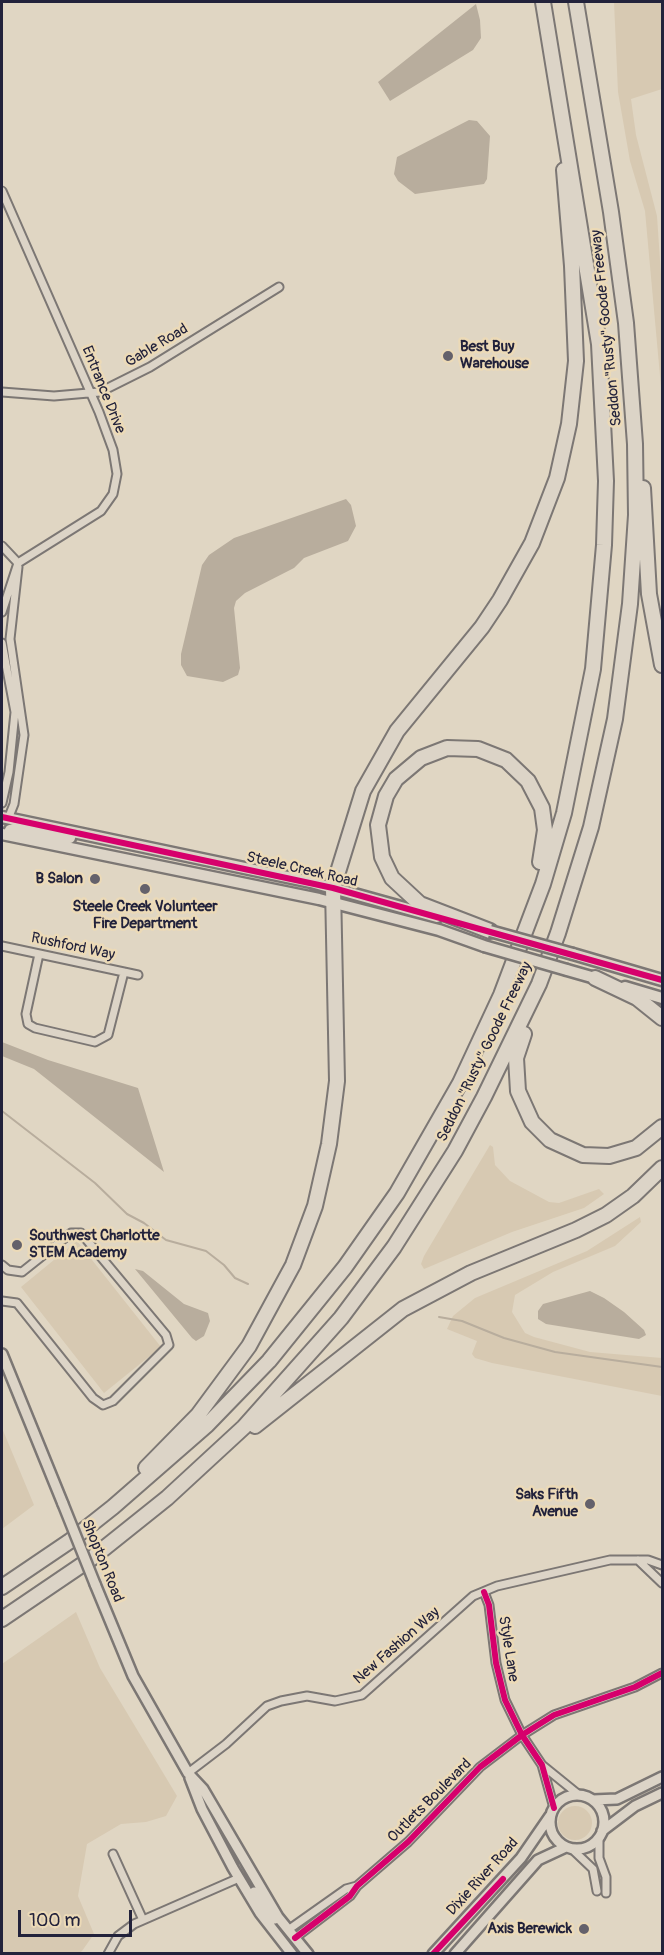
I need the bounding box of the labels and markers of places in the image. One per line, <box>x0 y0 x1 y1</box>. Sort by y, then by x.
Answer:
place label: Best Buy Warehouse <box>460 338 529 373</box>
marker: Best Buy Warehouse <box>441 349 455 363</box>
place label: B Salon <box>36 870 83 888</box>
marker: B Salon <box>88 872 102 886</box>
marker: Steele Creek Volunteer Fire Department <box>138 882 152 896</box>
place label: Steele Creek Volunteer Fire Department <box>72 898 218 933</box>
place label: Southwest Charlotte STEM Academy <box>29 1227 160 1262</box>
marker: Southwest Charlotte STEM Academy <box>10 1238 24 1252</box>
place label: Saks Fifth Avenue <box>515 1486 578 1521</box>
marker: Saks Fifth Avenue <box>583 1497 597 1511</box>
place label: Axis Berewick <box>487 1920 572 1938</box>
marker: Axis Berewick <box>577 1922 591 1936</box>

